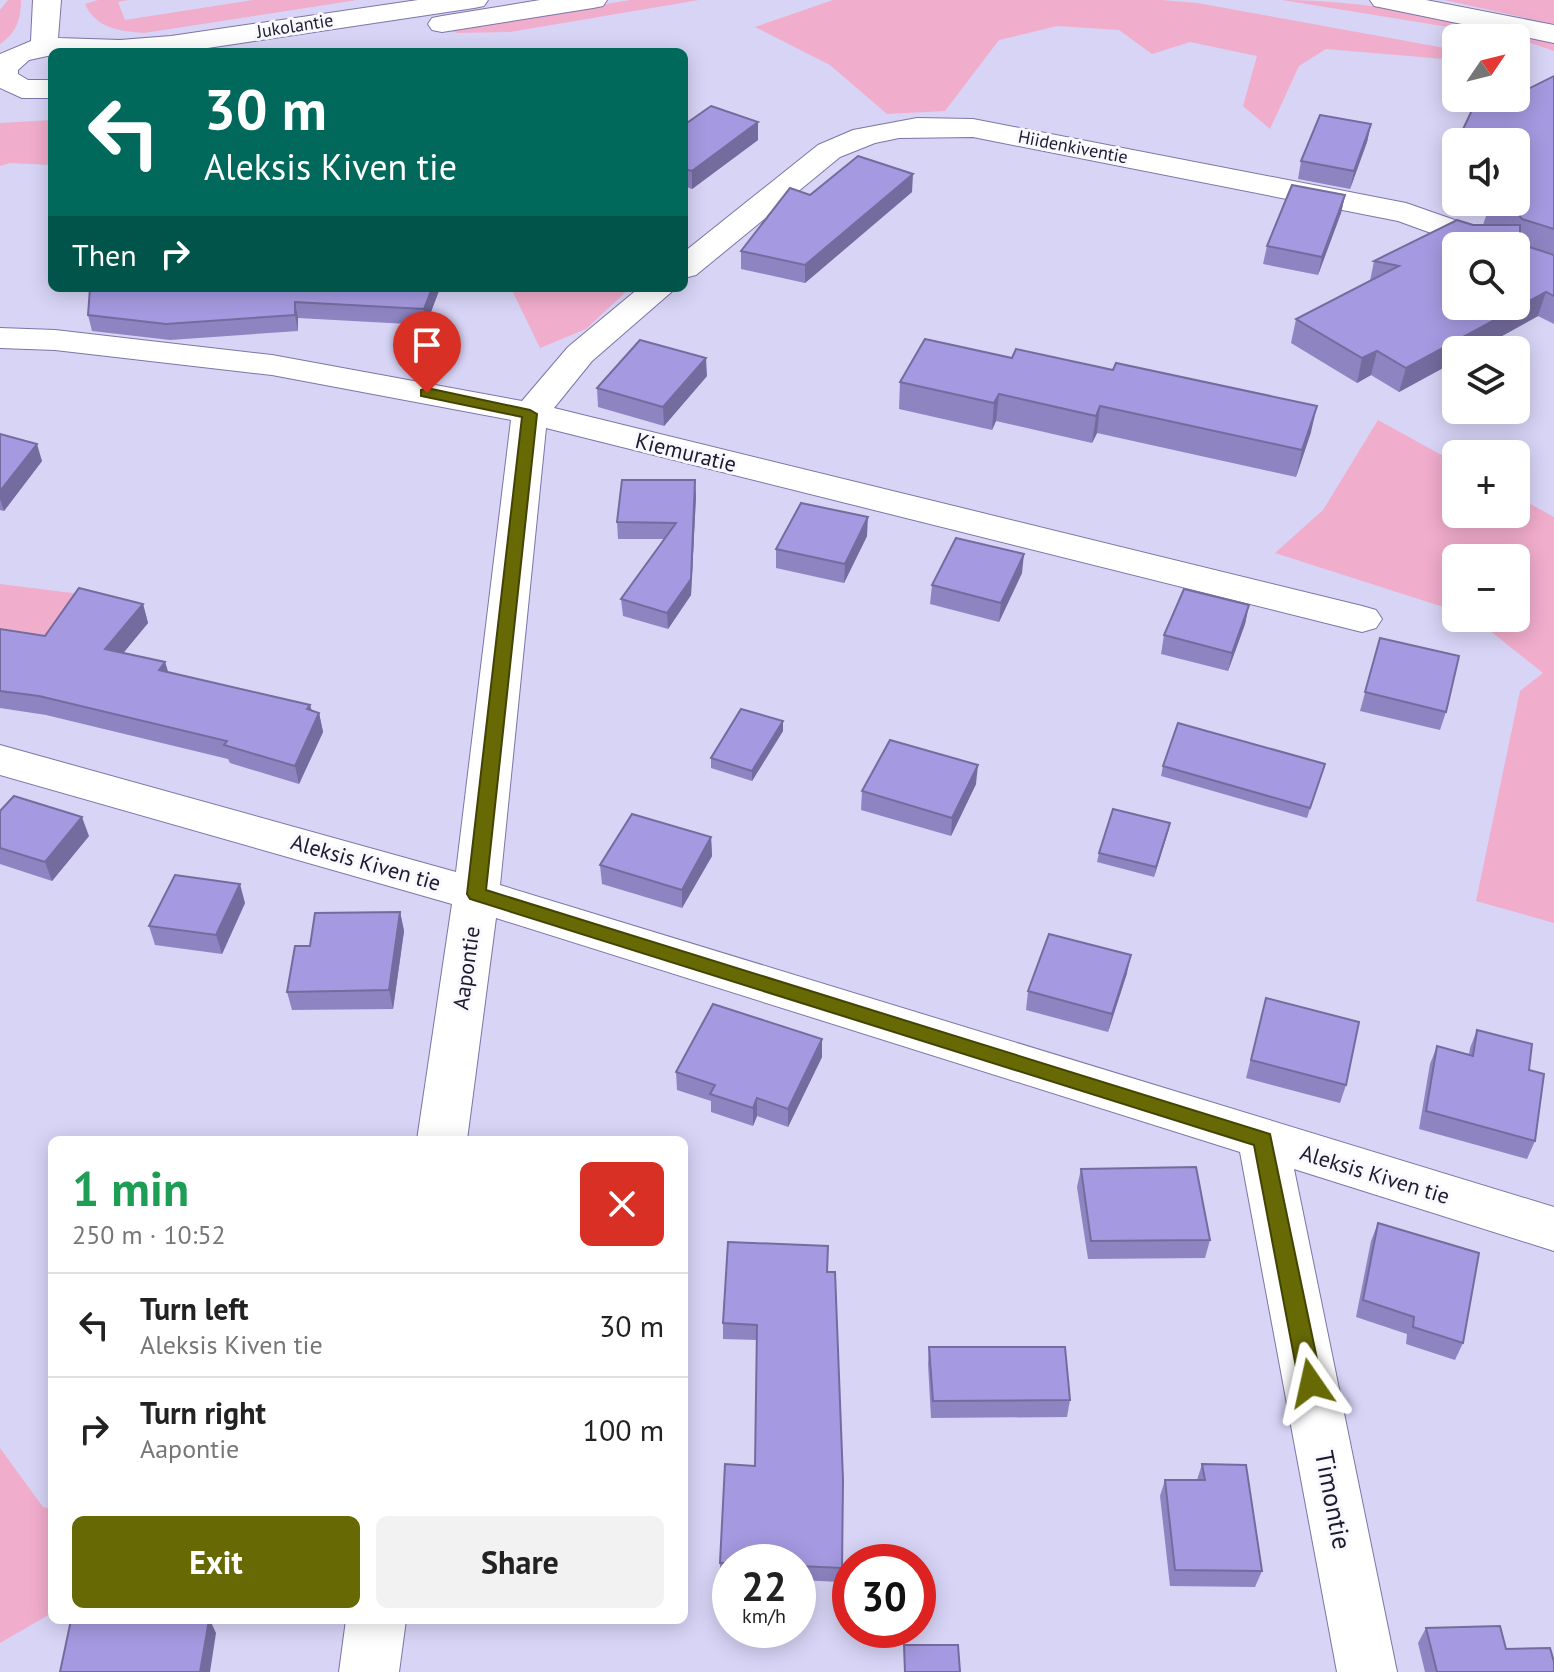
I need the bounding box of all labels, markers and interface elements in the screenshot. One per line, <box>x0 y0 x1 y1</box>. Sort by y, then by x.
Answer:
street label: Jukolantie <box>254 8 335 43</box>
north arrow <box>1442 24 1530 112</box>
map controls <box>1442 24 1530 632</box>
text: 30 m <box>204 73 327 145</box>
icon: left <box>72 80 176 184</box>
street label: Hiidenkiventie <box>1016 125 1130 168</box>
button: sound <box>1442 128 1530 216</box>
text: Aleksis Kiven tie <box>204 143 457 190</box>
icon: right <box>153 232 197 276</box>
button: search <box>1442 232 1530 320</box>
text: Then <box>72 235 137 274</box>
pin <box>393 311 461 393</box>
icon: arrive <box>405 323 449 367</box>
button: layers <box>1442 336 1530 424</box>
street label: Kiemuratie <box>633 426 739 478</box>
button: + <box>1442 440 1530 528</box>
button: − <box>1442 544 1530 632</box>
street label: Aleksis Kiven tie <box>288 827 444 897</box>
street label: Aapontie <box>446 924 486 1012</box>
street label: Aleksis Kiven tie <box>1297 1138 1453 1210</box>
text: 1 min <box>72 1157 189 1219</box>
button: close <box>580 1162 664 1246</box>
text: 250 m · 10:52 <box>72 1218 226 1251</box>
text: Turn left <box>140 1289 248 1328</box>
icon: left <box>72 1303 116 1347</box>
text: 30 m <box>599 1306 664 1345</box>
text: Aleksis Kiven tie <box>140 1328 323 1361</box>
position arrow <box>1269 1341 1353 1425</box>
text: Turn right <box>140 1393 266 1432</box>
icon: right <box>72 1407 116 1451</box>
text: 100 m <box>583 1410 664 1449</box>
text: Aapontie <box>140 1432 239 1465</box>
street label: Timontie <box>1308 1448 1359 1552</box>
button: Exit <box>72 1516 360 1608</box>
button: Share <box>376 1516 664 1608</box>
speed limit sign: 30 <box>832 1544 936 1648</box>
text: 22 <box>741 1560 787 1612</box>
text: km/h <box>742 1603 786 1629</box>

